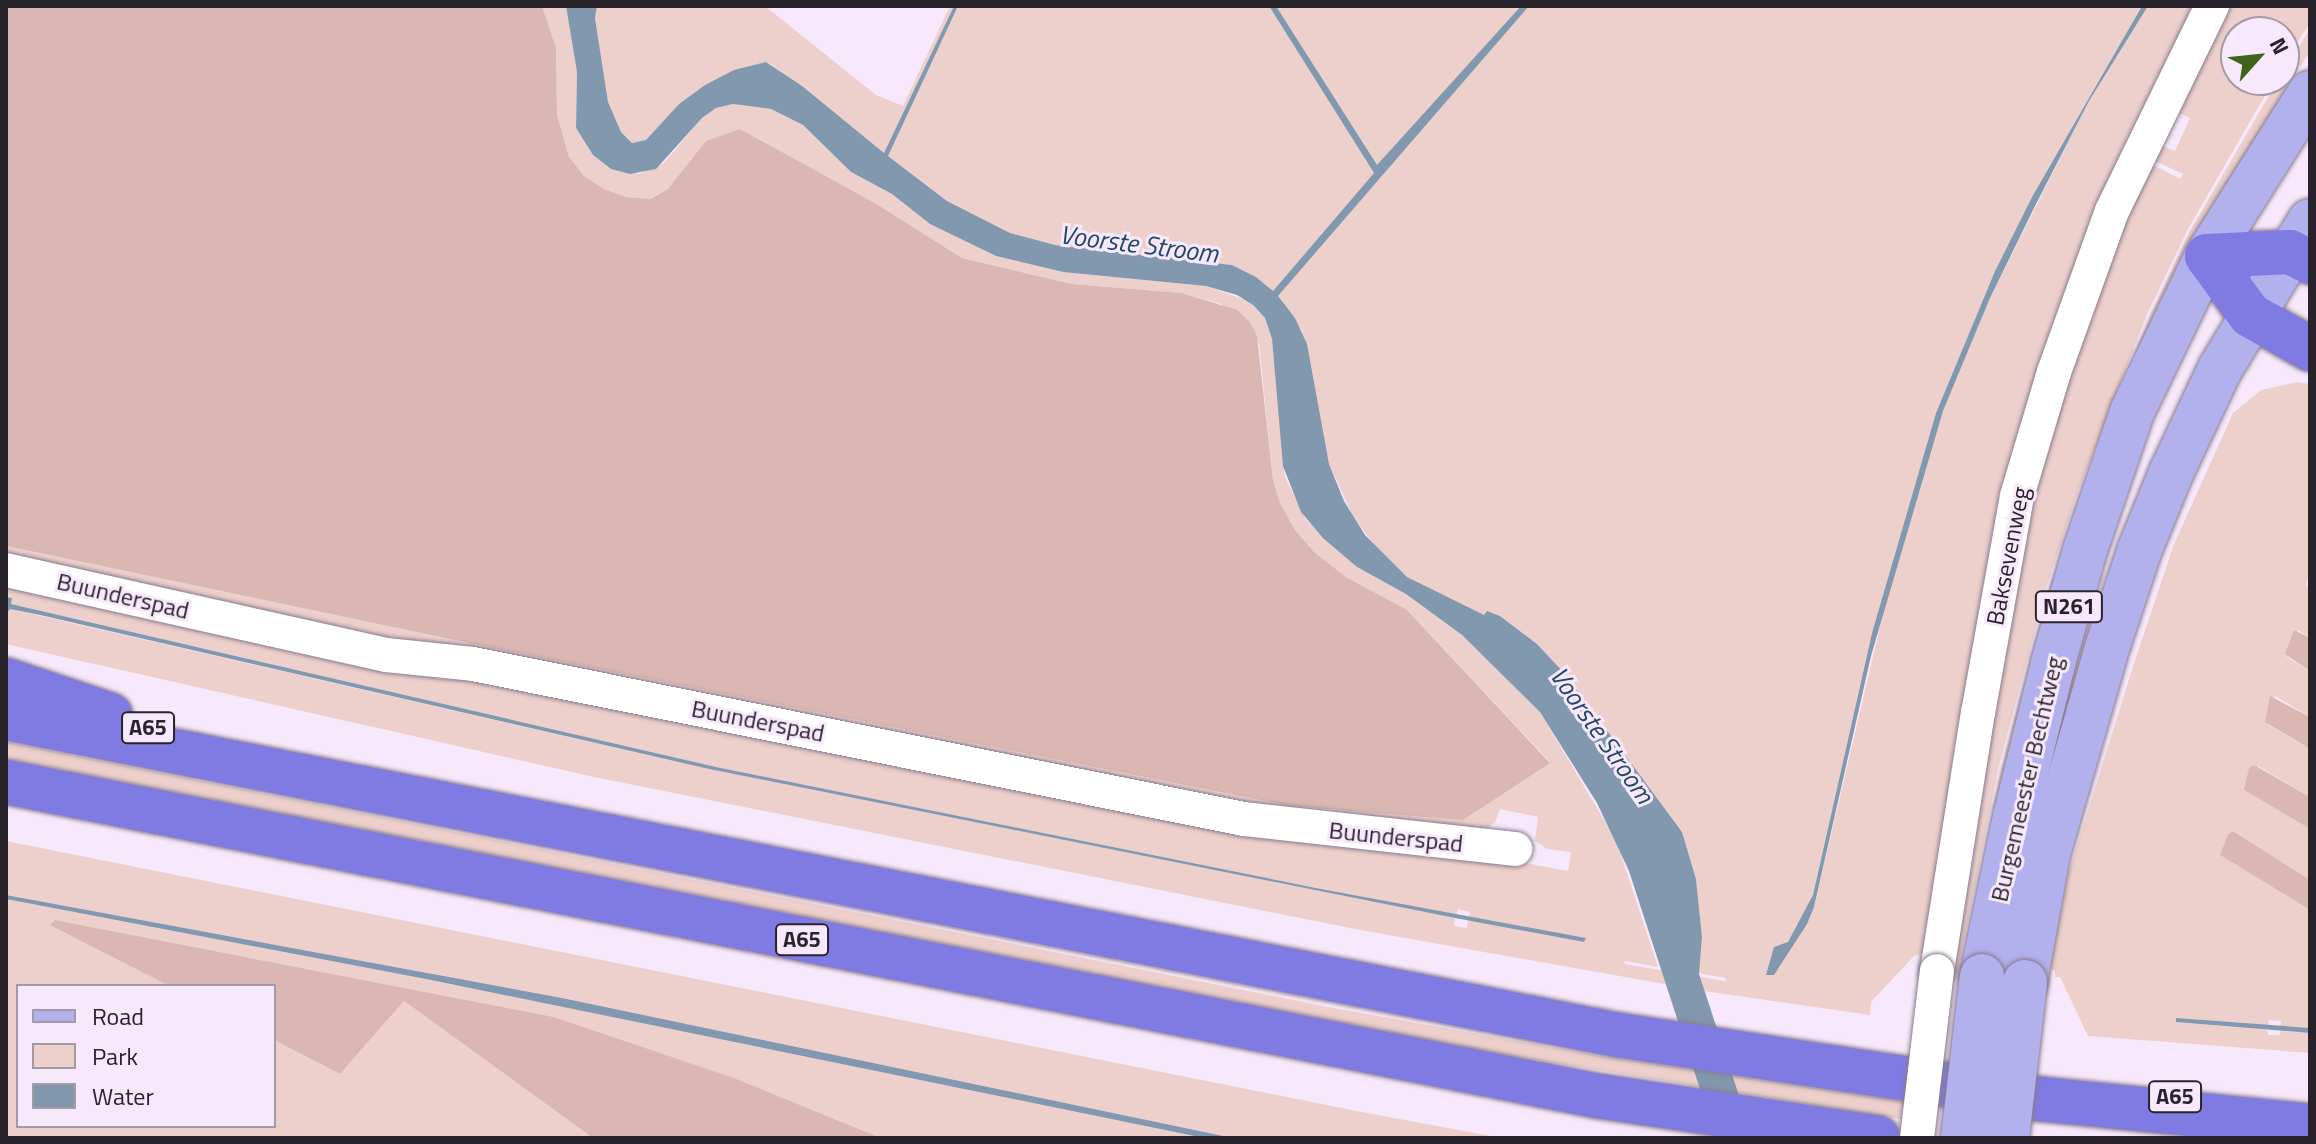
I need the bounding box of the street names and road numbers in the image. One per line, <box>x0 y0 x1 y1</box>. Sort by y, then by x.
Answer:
street label: Baksevenweg <box>1980 484 2036 628</box>
street label: Buunderspad <box>54 567 192 625</box>
road number: N261 <box>2033 589 2105 625</box>
street label: Burgemeester Bechtweg <box>1985 654 2069 904</box>
street label: Buunderspad <box>689 694 827 748</box>
road number: A65 <box>120 710 176 746</box>
street label: Buunderspad <box>1327 816 1465 858</box>
road number: A65 <box>774 922 830 958</box>
road number: A65 <box>2147 1079 2203 1115</box>

